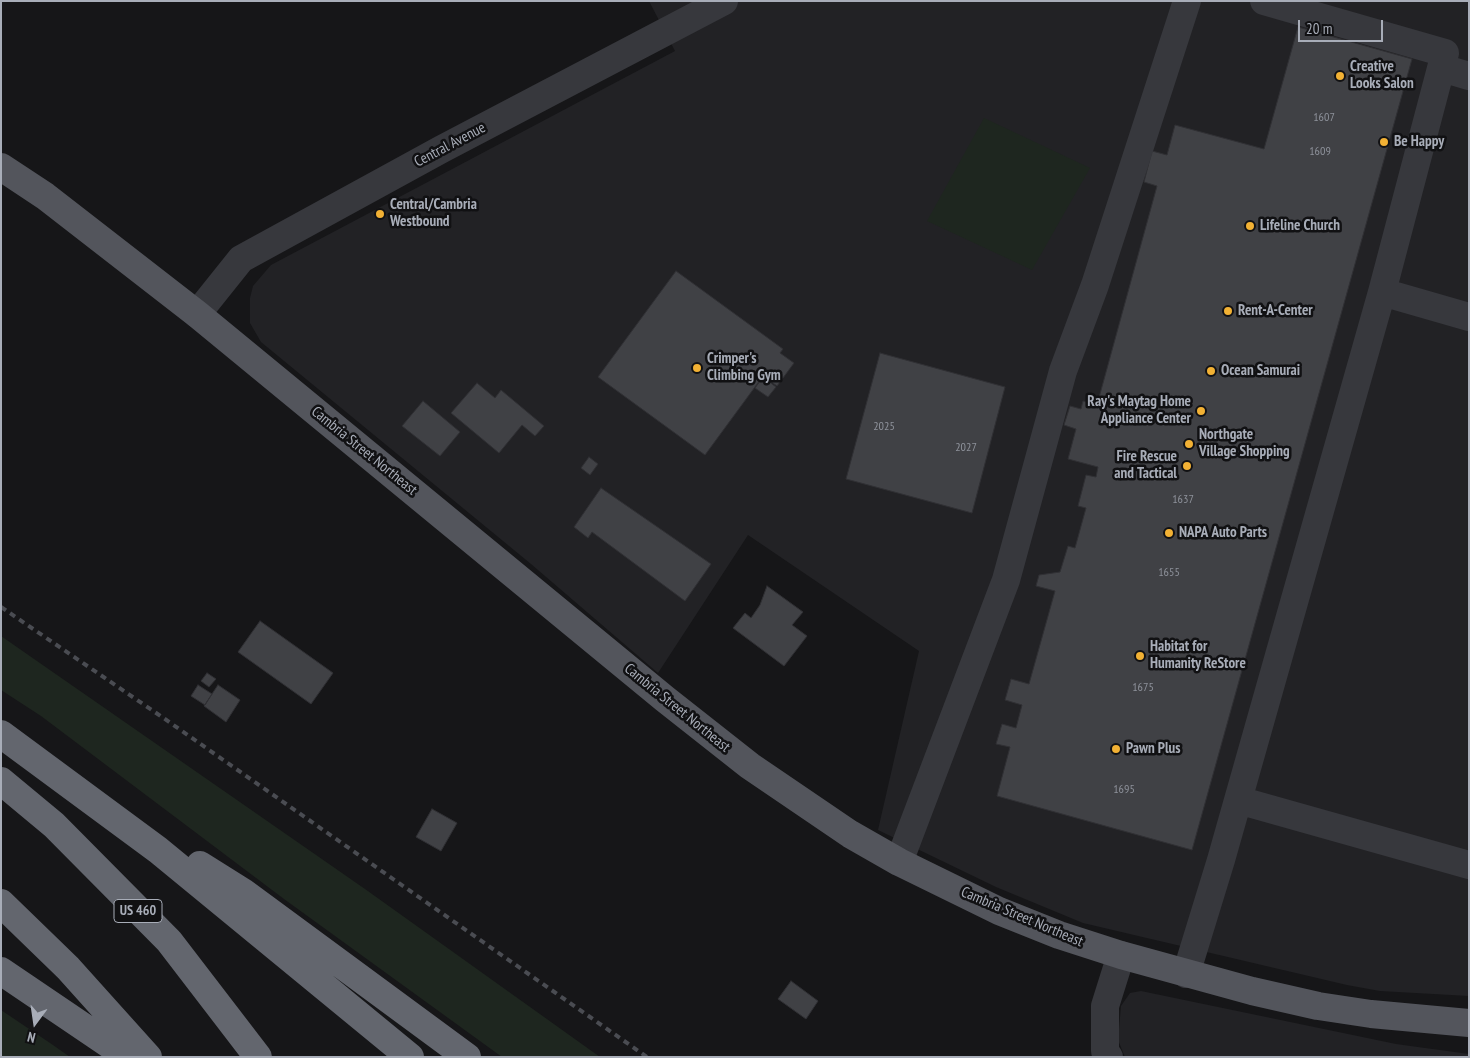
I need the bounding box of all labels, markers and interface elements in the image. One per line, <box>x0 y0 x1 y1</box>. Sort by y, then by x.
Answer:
scale bar <box>1300 10 1385 42</box>
text: 20 m <box>1306 19 1332 38</box>
place label: Creative Looks Salon <box>1350 58 1414 93</box>
marker: Creative Looks Salon <box>1334 70 1346 82</box>
house number: 1607 <box>1313 111 1335 125</box>
street label: Central Avenue <box>411 119 489 171</box>
place label: Be Happy <box>1394 133 1444 151</box>
marker: Be Happy <box>1378 136 1390 148</box>
house number: 1609 <box>1309 145 1331 159</box>
place label: Central/Cambria Westbound <box>390 196 477 231</box>
marker: Central/Cambria Westbound <box>374 208 386 220</box>
place label: Lifeline Church <box>1260 217 1340 235</box>
marker: Lifeline Church <box>1244 220 1256 232</box>
place label: Rent-A-Center <box>1238 302 1313 320</box>
marker: Rent-A-Center <box>1222 305 1234 317</box>
place label: Crimper's Climbing Gym <box>707 350 781 385</box>
marker: Crimper's Climbing Gym <box>691 362 703 374</box>
place label: Ocean Samurai <box>1221 362 1300 380</box>
marker: Ocean Samurai <box>1205 365 1217 377</box>
place label: Ray's Maytag Home Appliance Center <box>1087 393 1191 428</box>
street label: Cambria Street Northeast <box>307 403 421 499</box>
marker: Ray's Maytag Home Appliance Center <box>1195 405 1207 417</box>
house number: 2025 <box>873 420 895 434</box>
place label: Northgate Village Shopping <box>1199 426 1290 461</box>
marker: Northgate Village Shopping <box>1183 438 1195 450</box>
house number: 2027 <box>955 441 977 455</box>
place label: Fire Rescue and Tactical <box>1114 448 1177 483</box>
marker: Fire Rescue and Tactical <box>1181 460 1193 472</box>
house number: 1637 <box>1172 493 1194 507</box>
place label: NAPA Auto Parts <box>1179 524 1267 542</box>
marker: NAPA Auto Parts <box>1163 527 1175 539</box>
house number: 1655 <box>1158 566 1180 580</box>
place label: Habitat for Humanity ReStore <box>1150 638 1246 673</box>
marker: Habitat for Humanity ReStore <box>1134 650 1146 662</box>
street label: Cambria Street Northeast <box>620 660 734 756</box>
house number: 1675 <box>1132 681 1154 695</box>
place label: Pawn Plus <box>1126 740 1180 758</box>
marker: Pawn Plus <box>1110 743 1122 755</box>
house number: 1695 <box>1113 783 1135 797</box>
street label: Cambria Street Northeast <box>958 883 1086 951</box>
road number: US 460 <box>114 899 162 922</box>
north arrow <box>10 998 60 1048</box>
text: N <box>26 1028 37 1047</box>

